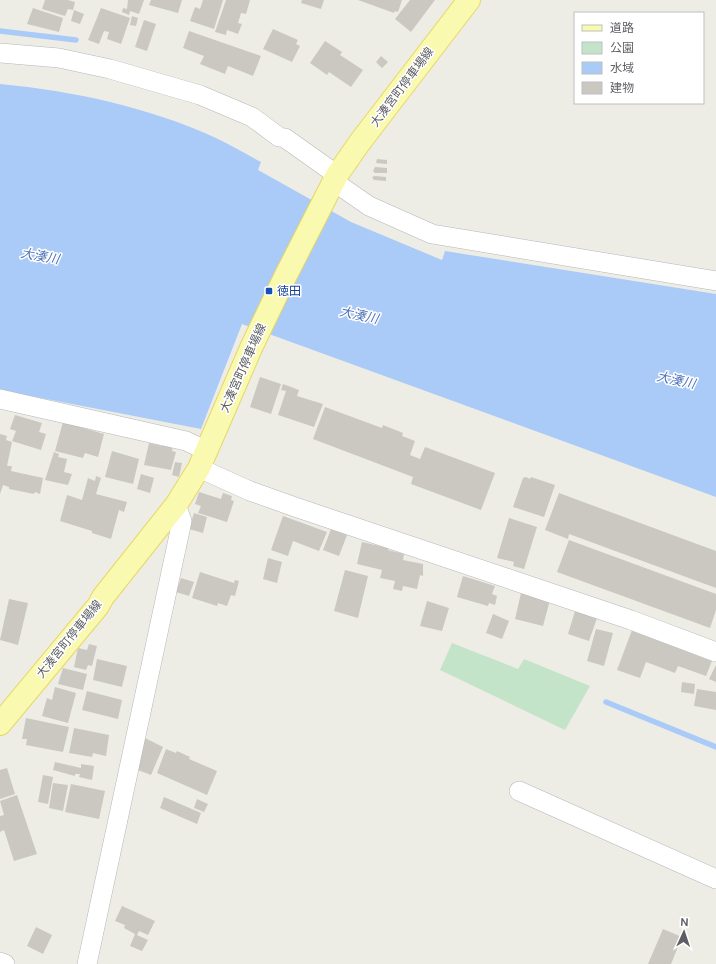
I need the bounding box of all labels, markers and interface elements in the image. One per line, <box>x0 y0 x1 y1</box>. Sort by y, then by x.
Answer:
legend <box>574 12 704 104</box>
text: 道路 <box>610 20 634 36</box>
text: 公園 <box>610 40 634 56</box>
street label: 大湊宮町停車場線 <box>367 44 437 130</box>
text: 水域 <box>610 60 634 76</box>
text: 建物 <box>610 80 634 96</box>
water label: 大湊川 <box>19 244 63 268</box>
place label: 徳田 <box>277 283 301 299</box>
marker: 徳田 <box>264 286 274 296</box>
water label: 大湊川 <box>338 303 382 328</box>
street label: 大湊宮町停車場線 <box>216 321 270 415</box>
water label: 大湊川 <box>655 368 699 393</box>
street label: 大湊宮町停車場線 <box>33 597 105 681</box>
north arrow <box>664 912 704 952</box>
text: N <box>680 915 689 929</box>

